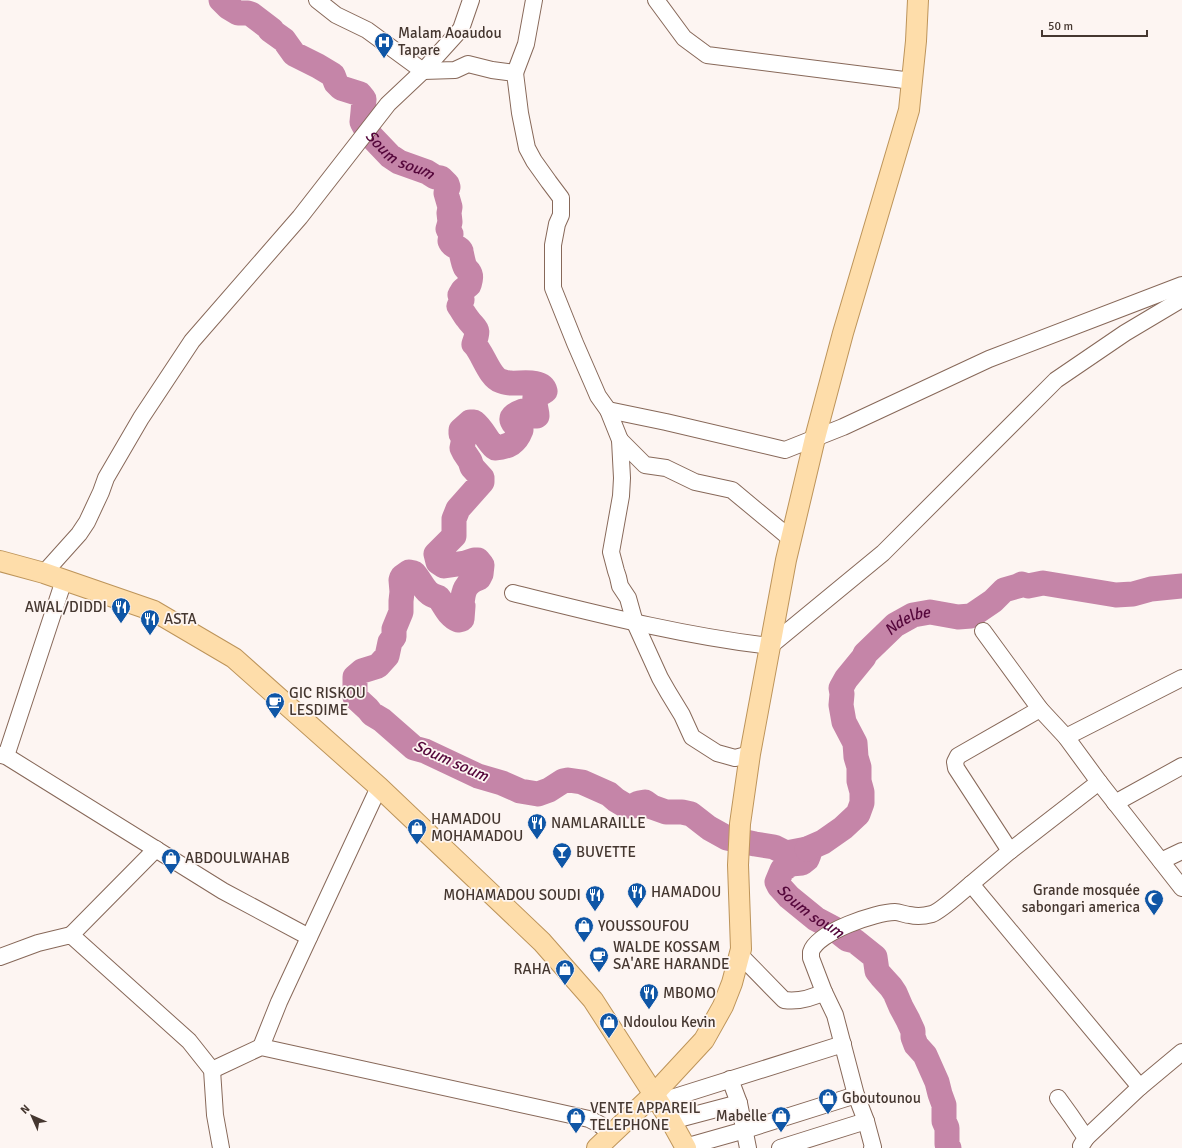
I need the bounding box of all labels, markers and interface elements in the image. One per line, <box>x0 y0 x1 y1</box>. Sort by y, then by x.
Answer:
scale bar <box>1042 12 1147 38</box>
text: 50 m <box>1048 19 1073 34</box>
place label: Malam Aoaudou Tapare <box>398 24 502 59</box>
hospital icon: Malam Aoaudou Tapare <box>373 31 395 59</box>
water label: Soum soum <box>361 126 439 185</box>
restaurant icon: AWAL/DIDDI <box>110 596 132 624</box>
place label: AWAL/DIDDI <box>25 598 107 616</box>
water label: Ndelbe <box>880 602 932 640</box>
restaurant icon: ASTA <box>139 608 161 636</box>
place label: ASTA <box>164 610 197 628</box>
place label: GIC RISKOU LESDIME <box>289 684 366 719</box>
cafe icon: GIC RISKOU LESDIME <box>264 691 286 719</box>
water label: Soum soum <box>411 736 492 787</box>
place label: HAMADOU MOHAMADOU <box>431 810 523 845</box>
restaurant icon: NAMLARAILLE <box>526 812 548 840</box>
place label: NAMLARAILLE <box>551 814 646 832</box>
shop icon: HAMADOU MOHAMADOU <box>406 817 428 845</box>
bar icon: BUVETTE <box>551 841 573 869</box>
place label: BUVETTE <box>576 843 636 861</box>
shop icon: ABDOULWAHAB <box>160 847 182 875</box>
place label: ABDOULWAHAB <box>185 849 290 867</box>
water label: Soum soum <box>772 880 849 944</box>
restaurant icon: HAMADOU <box>626 881 648 909</box>
place label: Grande mosquée sabongari america <box>1022 881 1140 916</box>
place label: HAMADOU <box>651 883 721 901</box>
restaurant icon: MOHAMADOU SOUDI <box>584 884 606 912</box>
place label: MOHAMADOU SOUDI <box>443 886 581 904</box>
mosque icon: Grande mosquée sabongari america <box>1143 888 1165 916</box>
shop icon: YOUSSOUFOU <box>573 915 595 943</box>
place label: YOUSSOUFOU <box>598 917 689 935</box>
place label: WALDE KOSSAM SA'ARE HARANDE <box>613 938 729 973</box>
cafe icon: WALDE KOSSAM SA'ARE HARANDE <box>588 945 610 973</box>
shop icon: RAHA <box>554 958 576 986</box>
place label: RAHA <box>514 960 551 978</box>
restaurant icon: MBOMO <box>638 982 660 1010</box>
place label: MBOMO <box>663 984 716 1002</box>
shop icon: Ndoulou Kevin <box>598 1011 620 1039</box>
place label: Ndoulou Kevin <box>623 1013 716 1031</box>
shop icon: Gboutounou <box>817 1087 839 1115</box>
place label: Gboutounou <box>842 1089 921 1107</box>
north arrow <box>12 1096 52 1136</box>
place label: VENTE APPAREIL TELEPHONE <box>590 1099 701 1134</box>
text: N <box>18 1102 33 1117</box>
shop icon: Mabelle <box>770 1105 792 1133</box>
shop icon: VENTE APPAREIL TELEPHONE <box>565 1106 587 1134</box>
place label: Mabelle <box>716 1107 767 1125</box>

